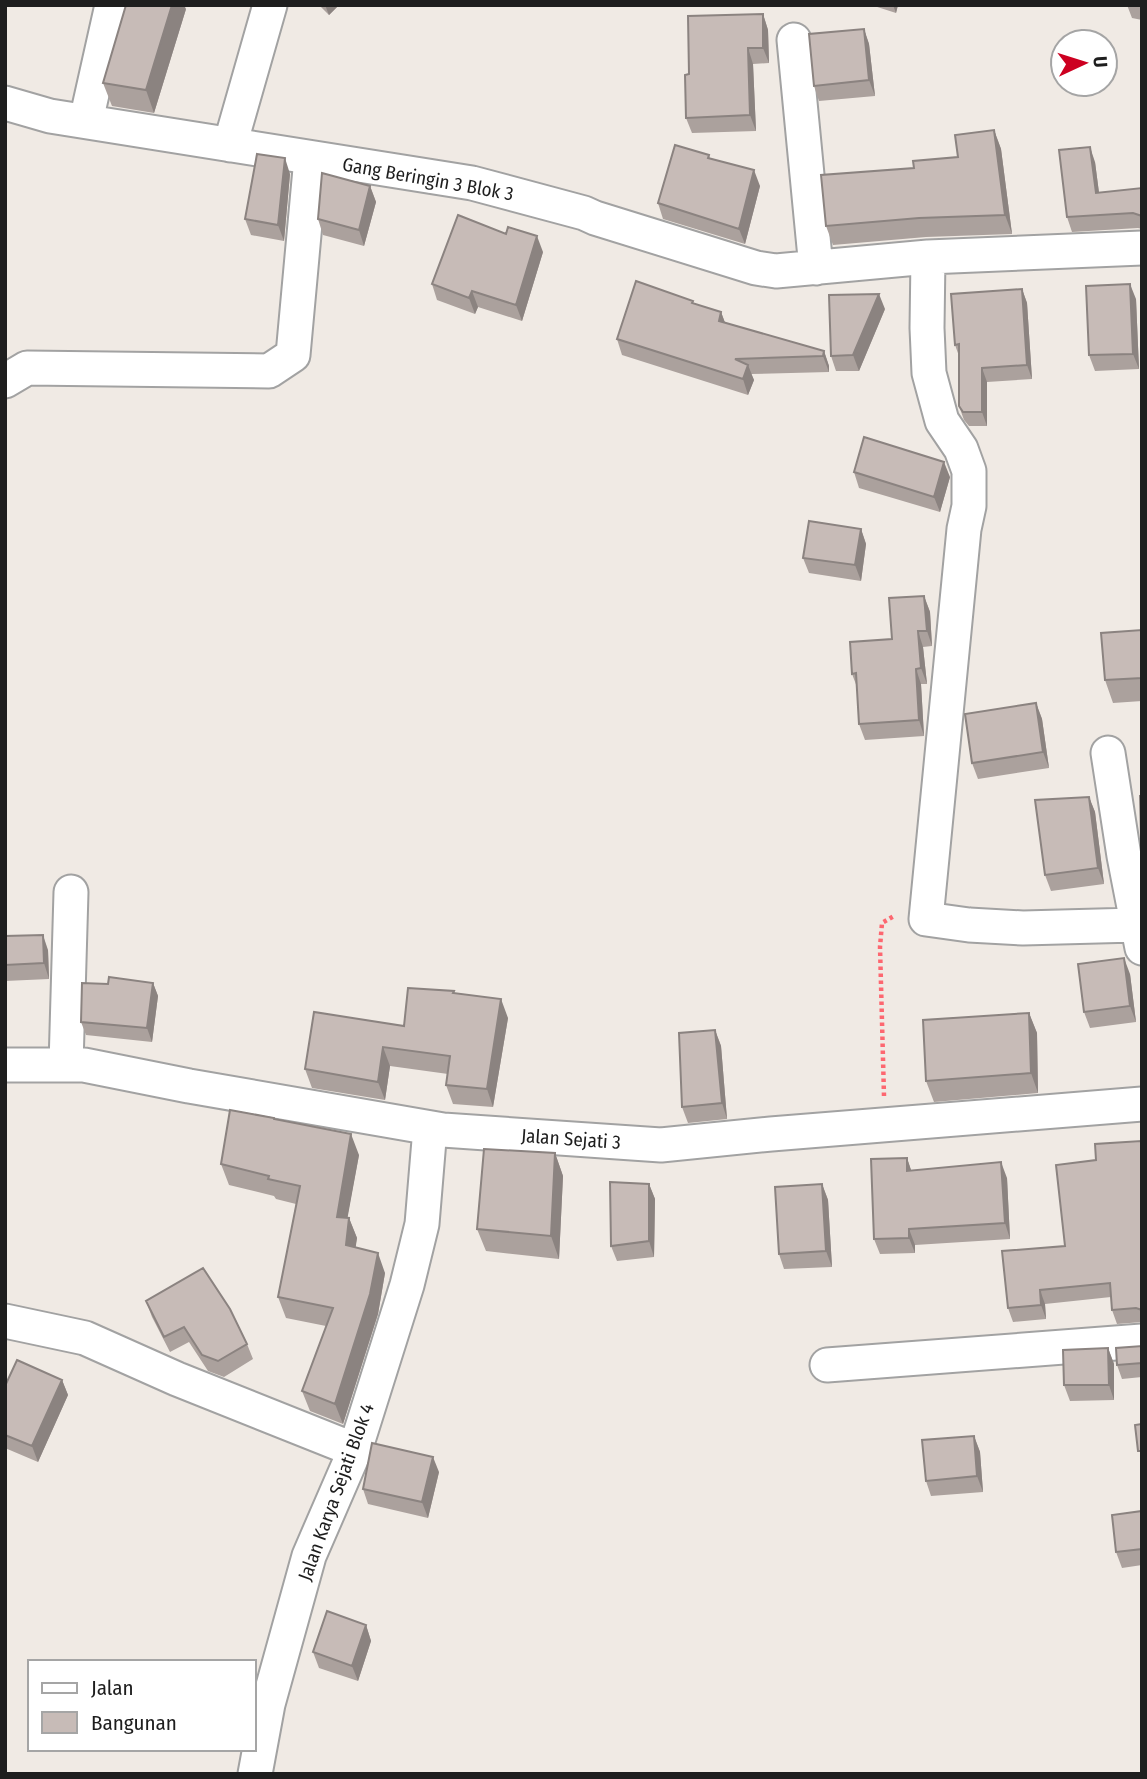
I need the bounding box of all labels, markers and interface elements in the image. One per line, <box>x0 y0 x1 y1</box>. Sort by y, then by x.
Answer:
north arrow <box>1049 28 1119 98</box>
text: U <box>1089 55 1112 68</box>
street label: Gang Beringin 3 Blok 3 <box>341 153 515 205</box>
street label: Jalan Sejati 3 <box>520 1124 622 1154</box>
street label: Jalan Karya Sejati Blok 4 <box>293 1400 379 1584</box>
legend <box>28 1660 256 1751</box>
text: Jalan <box>91 1675 134 1701</box>
text: Bangunan <box>91 1710 177 1736</box>

